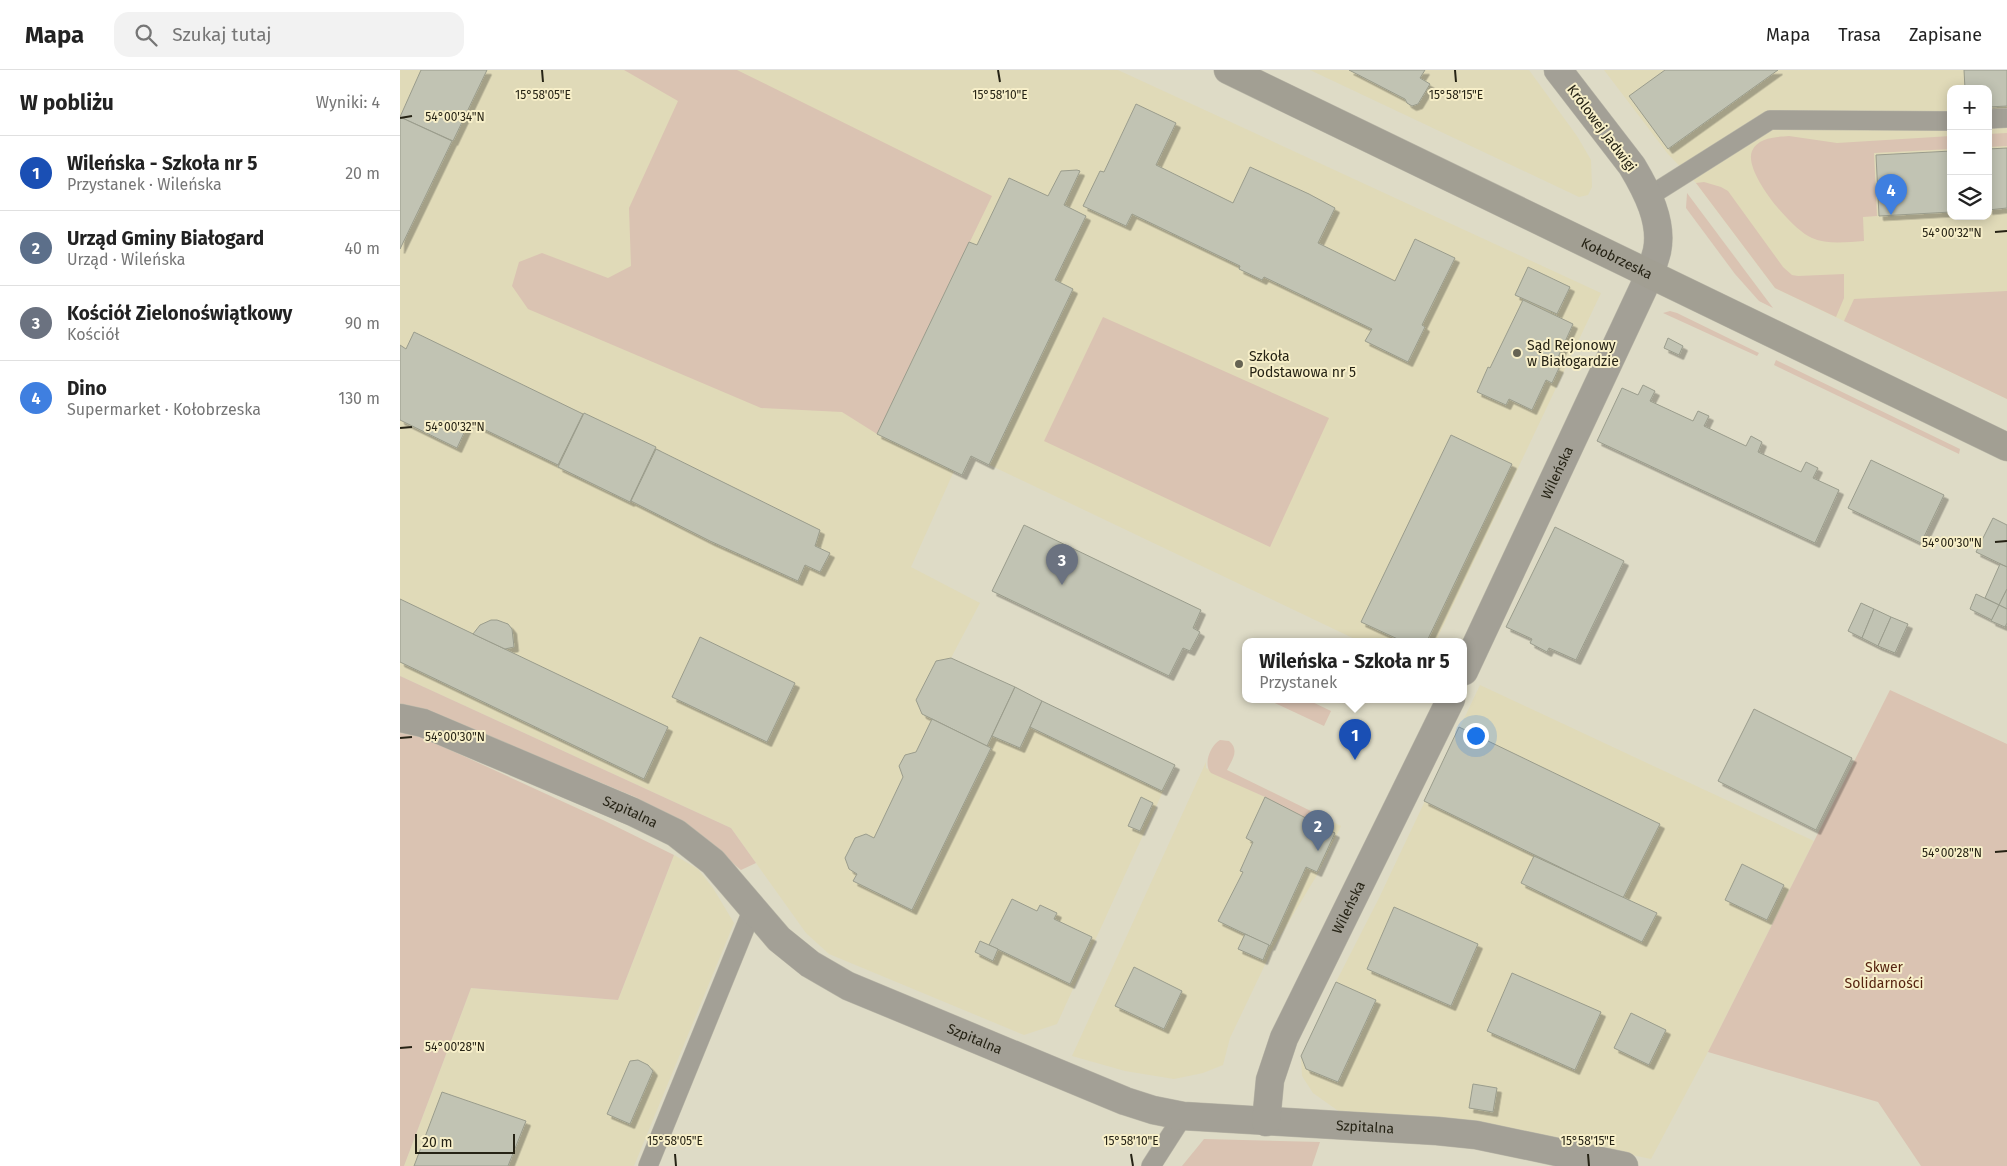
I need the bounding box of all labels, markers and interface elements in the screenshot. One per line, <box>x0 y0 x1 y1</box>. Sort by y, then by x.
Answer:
search box <box>114 12 464 57</box>
text: Mapa <box>25 21 84 49</box>
icon: search <box>132 21 160 49</box>
text: Szukaj tutaj <box>172 23 272 46</box>
text: Mapa <box>1766 24 1810 46</box>
text: Trasa <box>1838 24 1881 46</box>
text: Zapisane <box>1909 24 1982 46</box>
street label: Królowej Jadwigi <box>1563 82 1640 175</box>
map controls <box>1947 85 1992 220</box>
button: + <box>1947 85 1992 130</box>
text: 15°58'05"E <box>515 88 571 102</box>
text: 15°58'10"E <box>972 88 1028 102</box>
text: 15°58'15"E <box>1429 88 1483 102</box>
text: W pobliżu <box>20 90 114 116</box>
text: Wyniki: 4 <box>316 93 380 112</box>
text: 54°00'34"N <box>425 110 485 124</box>
button: − <box>1947 130 1992 175</box>
text: Wileńska - Szkoła nr 5 <box>67 152 257 175</box>
text: 1 <box>32 164 40 183</box>
text: 20 m <box>345 164 380 183</box>
pin: 4 <box>1875 174 1907 215</box>
text: Przystanek · Wileńska <box>67 175 222 194</box>
button: layers <box>1947 175 1992 220</box>
text: 54°00'32"N <box>1922 226 1982 240</box>
text: Urząd Gminy Białogard <box>67 227 264 250</box>
street label: Kołobrzeska <box>1578 234 1655 283</box>
text: 2 <box>32 239 40 258</box>
text: 40 m <box>345 239 380 258</box>
text: Urząd · Wileńska <box>67 250 186 269</box>
text: Kościół Zielonoświątkowy <box>67 302 292 325</box>
text: 3 <box>32 314 40 333</box>
text: 90 m <box>345 314 380 333</box>
text: Kościół <box>67 325 120 344</box>
place label: Sąd Rejonowy w Białogardzie <box>1527 337 1619 370</box>
marker: Sąd Rejonowy w Białogardzie <box>1511 347 1523 359</box>
place label: Szkoła Podstawowa nr 5 <box>1249 348 1356 381</box>
marker: Szkoła Podstawowa nr 5 <box>1233 358 1245 370</box>
text: Dino <box>67 377 107 400</box>
text: 4 <box>31 389 41 408</box>
text: 130 m <box>338 389 380 408</box>
text: Supermarket · Kołobrzeska <box>67 400 261 419</box>
text: 54°00'32"N <box>425 420 485 434</box>
street label: Wileńska <box>1538 444 1577 502</box>
text: 54°00'30"N <box>1922 536 1982 550</box>
pin: 3 <box>1046 544 1078 585</box>
popup <box>1242 638 1467 703</box>
text: Wileńska - Szkoła nr 5 <box>1259 650 1450 673</box>
text: Przystanek <box>1259 673 1337 692</box>
pin: 1 <box>1339 719 1371 760</box>
your location <box>1463 723 1489 749</box>
text: 54°00'30"N <box>425 730 485 744</box>
street label: Szpitalna <box>600 792 660 832</box>
pin: 2 <box>1302 810 1334 851</box>
text: 54°00'28"N <box>1922 846 1982 860</box>
street label: Wileńska <box>1329 879 1369 937</box>
park label: Skwer Solidarności <box>1845 959 1923 992</box>
street label: Szpitalna <box>944 1020 1005 1058</box>
text: 54°00'28"N <box>425 1040 485 1054</box>
street label: Szpitalna <box>1335 1117 1395 1137</box>
scale bar <box>415 1131 515 1154</box>
text: 20 m <box>422 1134 452 1151</box>
text: 15°58'05"E <box>647 1134 703 1148</box>
text: 15°58'10"E <box>1103 1134 1159 1148</box>
text: 15°58'15"E <box>1561 1134 1615 1148</box>

